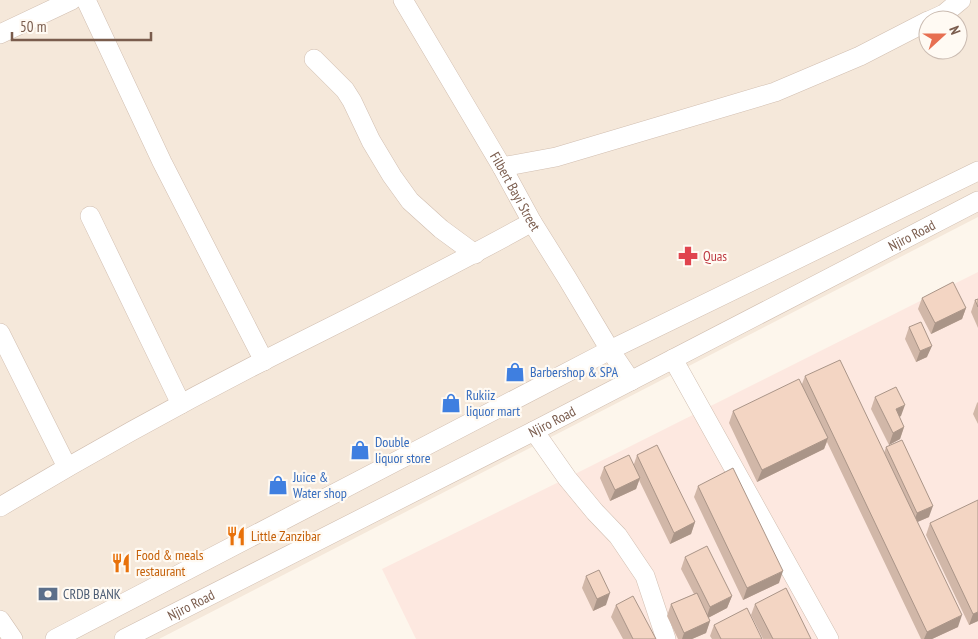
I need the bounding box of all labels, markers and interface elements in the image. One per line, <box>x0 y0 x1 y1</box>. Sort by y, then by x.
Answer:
scale bar <box>12 10 151 42</box>
north arrow <box>918 10 968 60</box>
text: 50 m <box>20 17 46 36</box>
text: N <box>945 24 965 37</box>
street label: Filbert Bayi Street <box>486 149 544 235</box>
street label: Njiro Road <box>885 216 938 255</box>
pharmacy icon: Quas <box>677 245 699 267</box>
place label: Quas <box>703 247 727 265</box>
shop icon: Barbershop & SPA <box>504 361 526 383</box>
place label: Barbershop & SPA <box>530 363 618 381</box>
place label: Rukiiz liquor mart <box>466 386 520 420</box>
shop icon: Rukiiz liquor mart <box>440 392 462 414</box>
street label: Njiro Road <box>526 402 579 441</box>
place label: Double liquor store <box>375 433 431 467</box>
shop icon: Double liquor store <box>349 439 371 461</box>
place label: Juice & Water shop <box>292 468 347 502</box>
shop icon: Juice & Water shop <box>267 474 289 496</box>
restaurant icon: Little Zanzibar <box>225 525 247 547</box>
place label: Little Zanzibar <box>251 527 321 545</box>
place label: Food & meals restaurant <box>136 546 204 580</box>
restaurant icon: Food & meals restaurant <box>110 552 132 574</box>
bank icon: CRDB BANK <box>37 583 59 605</box>
place label: CRDB BANK <box>63 585 121 603</box>
street label: Njiro Road <box>164 586 217 624</box>

